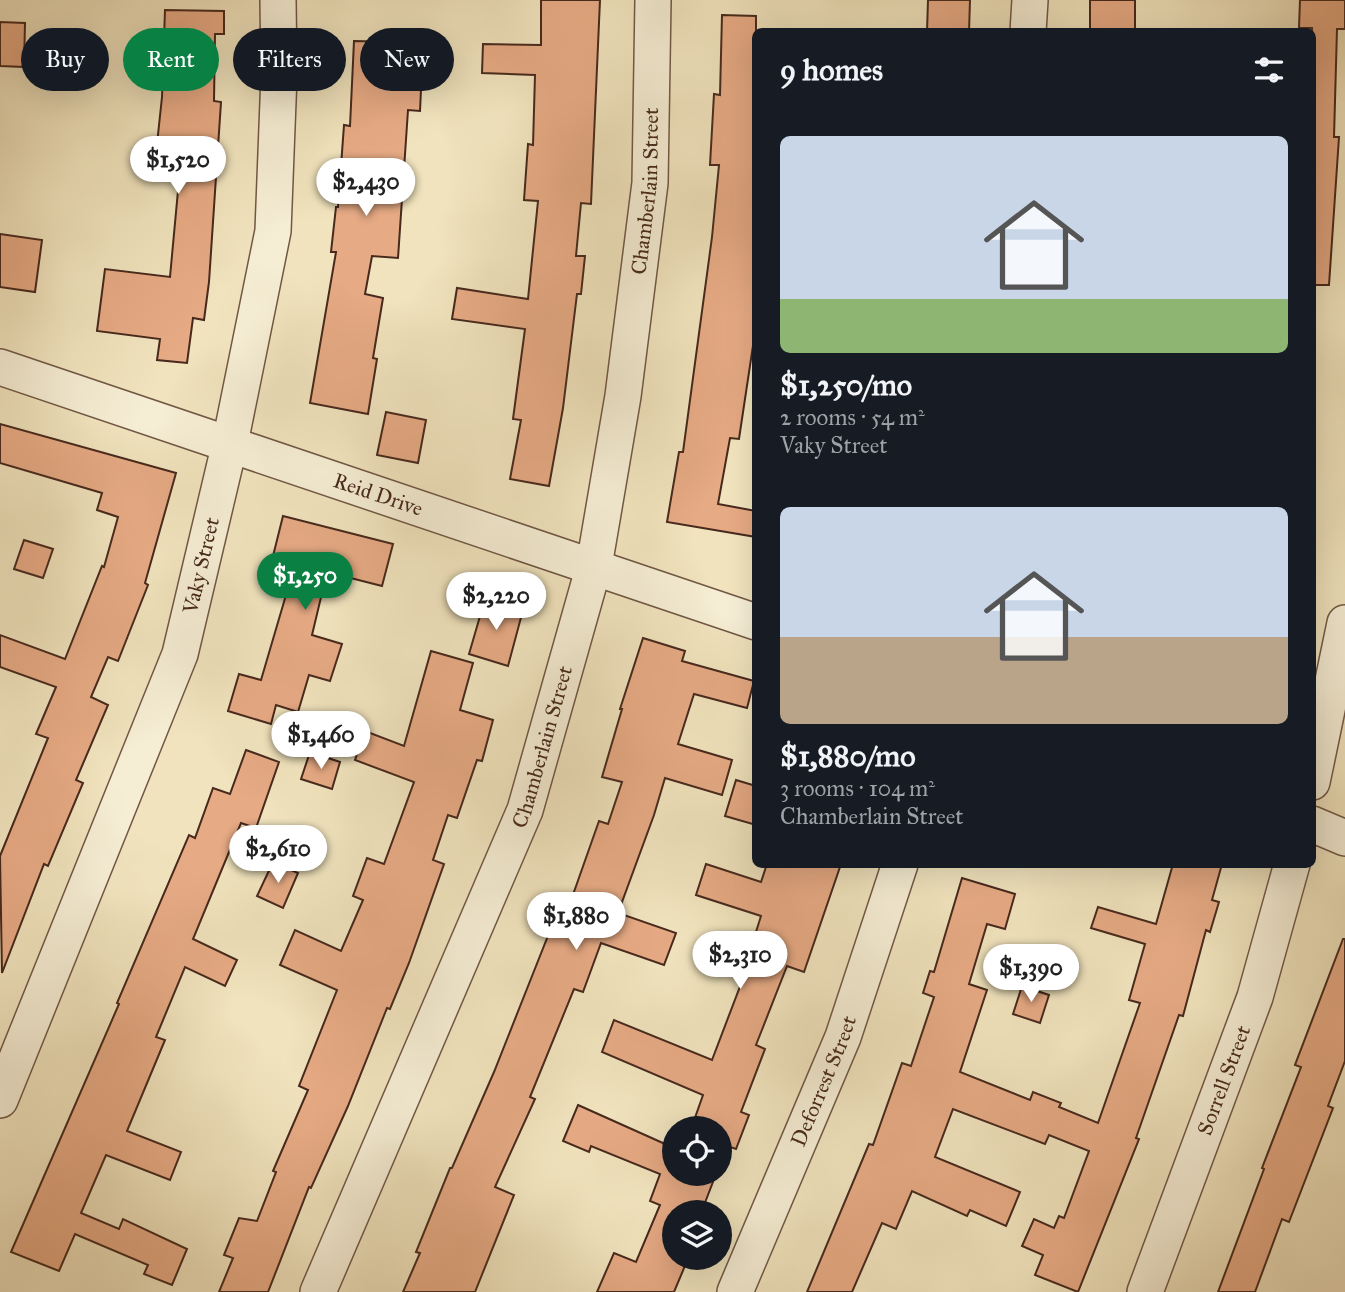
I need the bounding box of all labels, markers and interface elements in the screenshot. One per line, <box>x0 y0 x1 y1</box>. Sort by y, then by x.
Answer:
chip: Buy <box>21 28 109 91</box>
chip: Rent <box>123 28 219 91</box>
chip: Filters <box>233 28 346 91</box>
chip: New <box>360 28 454 91</box>
icon: filters <box>1250 51 1288 89</box>
text: 9 homes <box>780 52 883 88</box>
street label: Chamberlain Street <box>626 107 664 276</box>
pin: $1,520 <box>121 136 235 196</box>
text: $1,520 <box>146 145 210 173</box>
pin: $2,430 <box>309 158 423 218</box>
text: $2,430 <box>332 167 400 195</box>
icon: home <box>971 182 1097 308</box>
text: $1,250/mo <box>780 367 912 403</box>
text: 2 rooms · 54 m² <box>780 403 925 431</box>
text: Vaky Street <box>780 431 888 459</box>
street label: Reid Drive <box>330 467 426 522</box>
street label: Vaky Street <box>177 514 225 617</box>
pin: $1,250 <box>248 552 362 612</box>
icon: home <box>971 553 1097 679</box>
text: $1,250 <box>273 561 337 589</box>
pin: $2,220 <box>439 572 553 632</box>
text: $2,220 <box>462 581 530 609</box>
street label: Chamberlain Street <box>506 662 578 832</box>
pin: $1,460 <box>264 712 378 771</box>
text: $1,460 <box>287 720 355 748</box>
text: $1,880/mo <box>780 738 915 774</box>
text: 3 rooms · 104 m² <box>780 774 935 802</box>
text: Chamberlain Street <box>780 802 963 830</box>
pin: $2,610 <box>221 826 335 885</box>
text: $2,610 <box>245 834 311 862</box>
pin: $1,880 <box>519 892 633 952</box>
text: $1,880 <box>543 901 609 929</box>
pin: $2,310 <box>683 932 797 991</box>
text: $2,310 <box>708 940 772 968</box>
pin: $1,390 <box>974 944 1088 1004</box>
text: $1,390 <box>999 953 1063 981</box>
street label: Deforrest Street <box>785 1012 862 1150</box>
street label: Sorrell Street <box>1192 1021 1256 1139</box>
map controls <box>662 1116 732 1270</box>
button: locate <box>662 1116 732 1186</box>
button: layers <box>662 1200 732 1270</box>

